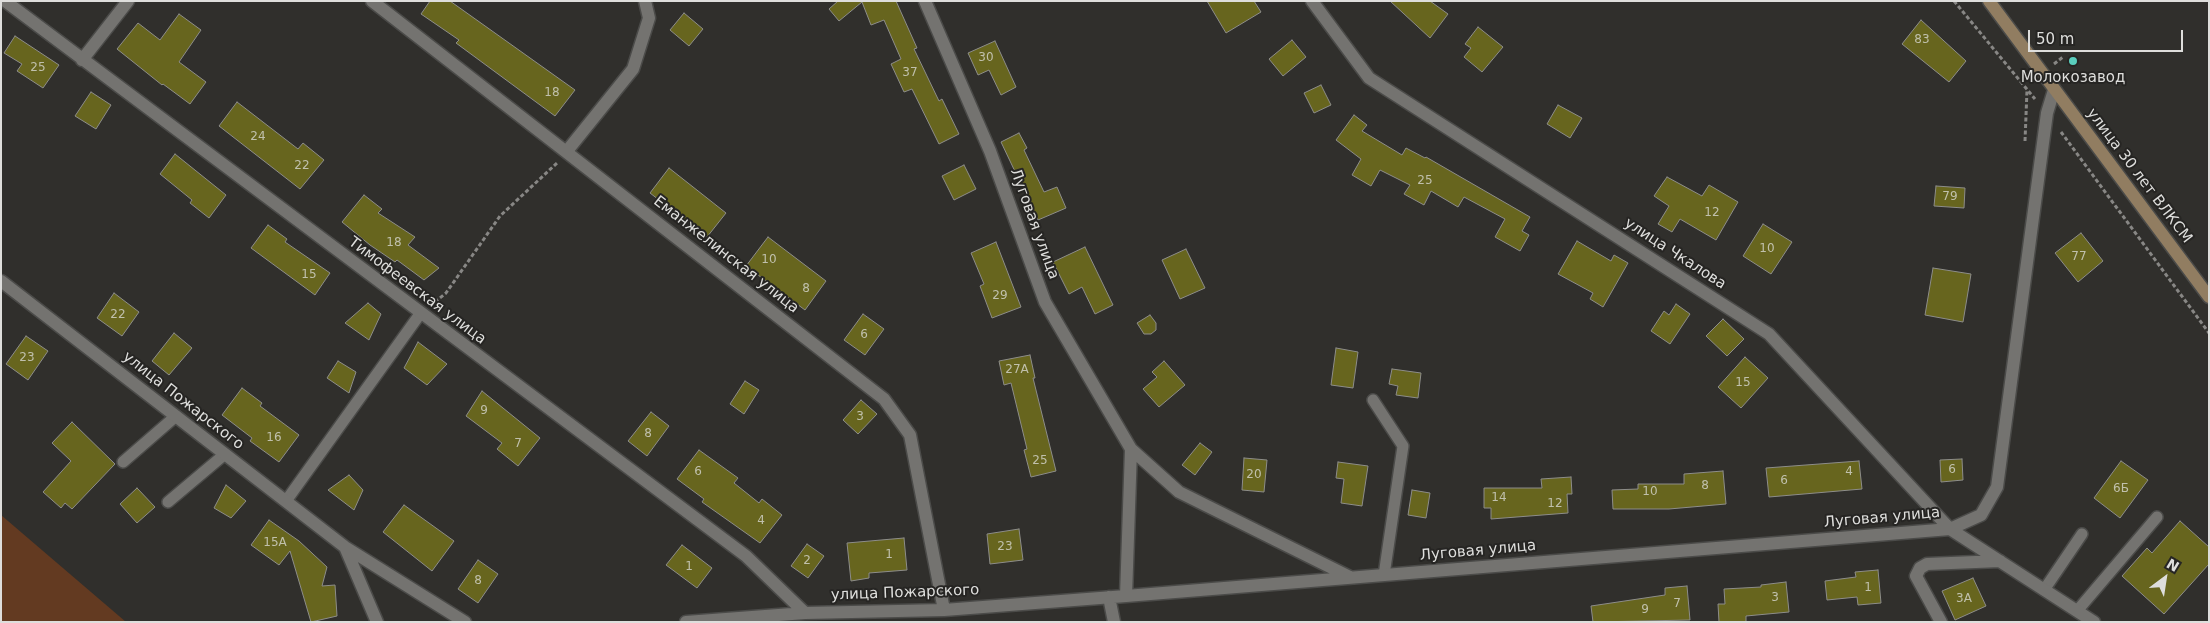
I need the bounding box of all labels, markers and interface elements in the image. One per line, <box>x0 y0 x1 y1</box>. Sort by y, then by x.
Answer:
scale bar <box>2030 20 2185 52</box>
text: 50 m <box>2036 30 2074 48</box>
house number: 83 <box>1914 33 1930 47</box>
house number: 30 <box>978 51 994 65</box>
marker: Молокозавод <box>2067 55 2079 67</box>
house number: 25 <box>30 61 46 75</box>
house number: 37 <box>902 66 918 80</box>
place label: Молокозавод <box>2021 69 2125 87</box>
house number: 18 <box>544 86 560 100</box>
street label: улица 30 лет ВЛКСМ <box>2082 105 2196 247</box>
house number: 24 <box>250 130 266 144</box>
house number: 22 <box>294 159 310 173</box>
street label: Луговая улица <box>1006 166 1062 282</box>
house number: 25 <box>1417 174 1433 188</box>
house number: 79 <box>1942 190 1958 204</box>
street label: Еманжелинская улица <box>650 193 802 317</box>
house number: 12 <box>1704 206 1720 220</box>
street label: улица Чкалова <box>1621 214 1729 294</box>
street label: Тимофеевская улица <box>345 233 489 349</box>
house number: 18 <box>386 236 402 250</box>
house number: 10 <box>1759 242 1775 256</box>
house number: 77 <box>2071 250 2087 264</box>
house number: 10 <box>761 253 777 267</box>
house number: 15 <box>301 268 317 282</box>
house number: 8 <box>802 282 810 296</box>
house number: 29 <box>992 289 1008 303</box>
house number: 22 <box>110 308 126 322</box>
house number: 6 <box>860 328 868 342</box>
street label: улица Пожарского <box>119 348 247 454</box>
house number: 23 <box>19 351 35 365</box>
house number: 27А <box>1005 363 1029 377</box>
house number: 15 <box>1735 376 1751 390</box>
house number: 9 <box>480 404 488 418</box>
house number: 3 <box>856 410 864 424</box>
house number: 8 <box>644 427 652 441</box>
house number: 16 <box>266 431 282 445</box>
house number: 7 <box>514 437 522 451</box>
house number: 25 <box>1032 454 1048 468</box>
house number: 6 <box>1948 463 1956 477</box>
house number: 6 <box>694 465 702 479</box>
house number: 4 <box>1845 465 1853 479</box>
house number: 20 <box>1246 468 1262 482</box>
house number: 6 <box>1780 474 1788 488</box>
house number: 8 <box>1701 479 1709 493</box>
house number: 6Б <box>2113 482 2129 496</box>
house number: 10 <box>1642 485 1658 499</box>
house number: 14 <box>1491 491 1507 505</box>
house number: 12 <box>1547 497 1563 511</box>
street label: Луговая улица <box>1823 504 1941 532</box>
house number: 4 <box>757 514 765 528</box>
house number: 15А <box>263 536 287 550</box>
street label: Луговая улица <box>1419 537 1537 565</box>
house number: 23 <box>997 540 1013 554</box>
house number: 1 <box>885 548 893 562</box>
north arrow <box>2140 553 2190 603</box>
house number: 2 <box>803 554 811 568</box>
text: N <box>2164 555 2182 575</box>
house number: 1 <box>685 560 693 574</box>
house number: 8 <box>474 574 482 588</box>
street label: улица Пожарского <box>830 581 980 605</box>
house number: 1 <box>1864 581 1872 595</box>
house number: 3 <box>1771 591 1779 605</box>
house number: 3А <box>1956 592 1972 606</box>
house number: 7 <box>1673 597 1681 611</box>
house number: 9 <box>1641 603 1649 617</box>

